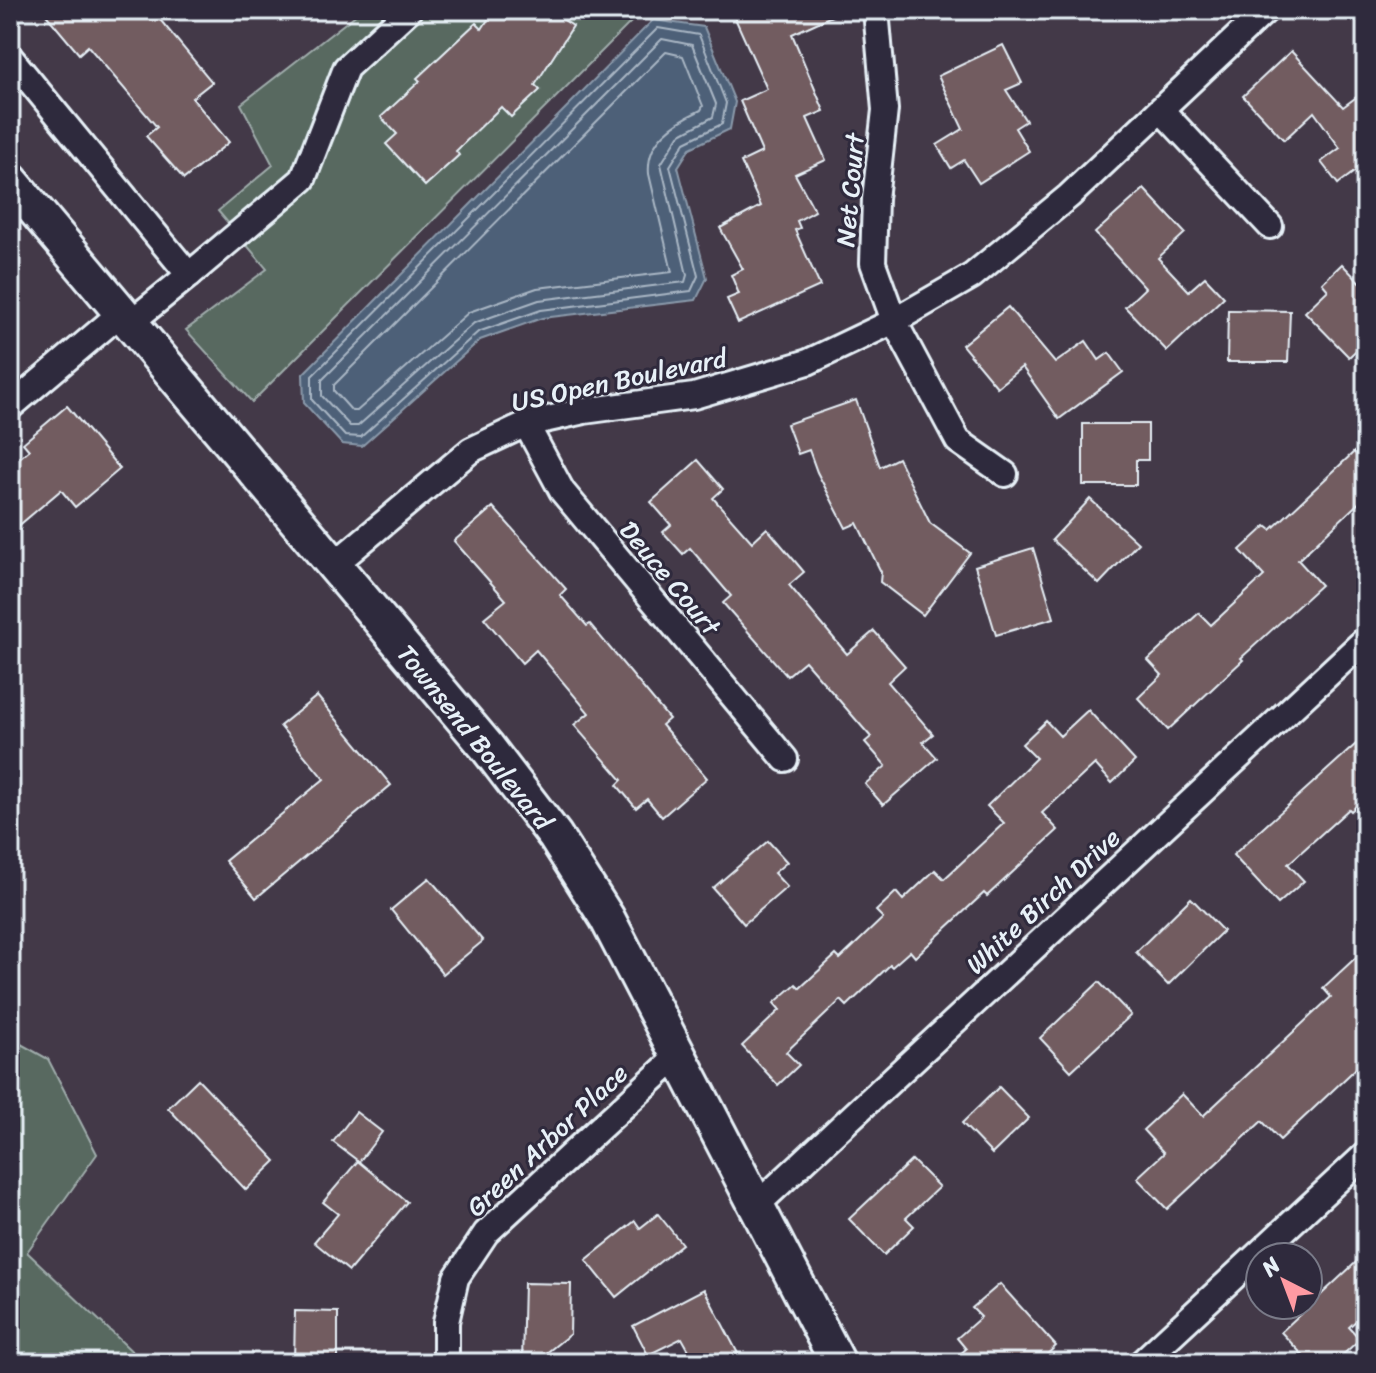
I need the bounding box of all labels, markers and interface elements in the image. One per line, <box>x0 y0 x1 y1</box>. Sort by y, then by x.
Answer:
street label: Net Court <box>822 130 878 249</box>
street label: US Open Boulevard <box>507 334 733 425</box>
street label: Deuce Court <box>608 510 733 647</box>
street label: Townsend Boulevard <box>385 633 566 842</box>
street label: White Birch Drive <box>955 816 1131 986</box>
street label: Green Arbor Place <box>455 1052 639 1228</box>
north arrow <box>1244 1241 1324 1321</box>
text: N <box>1251 1246 1290 1287</box>

